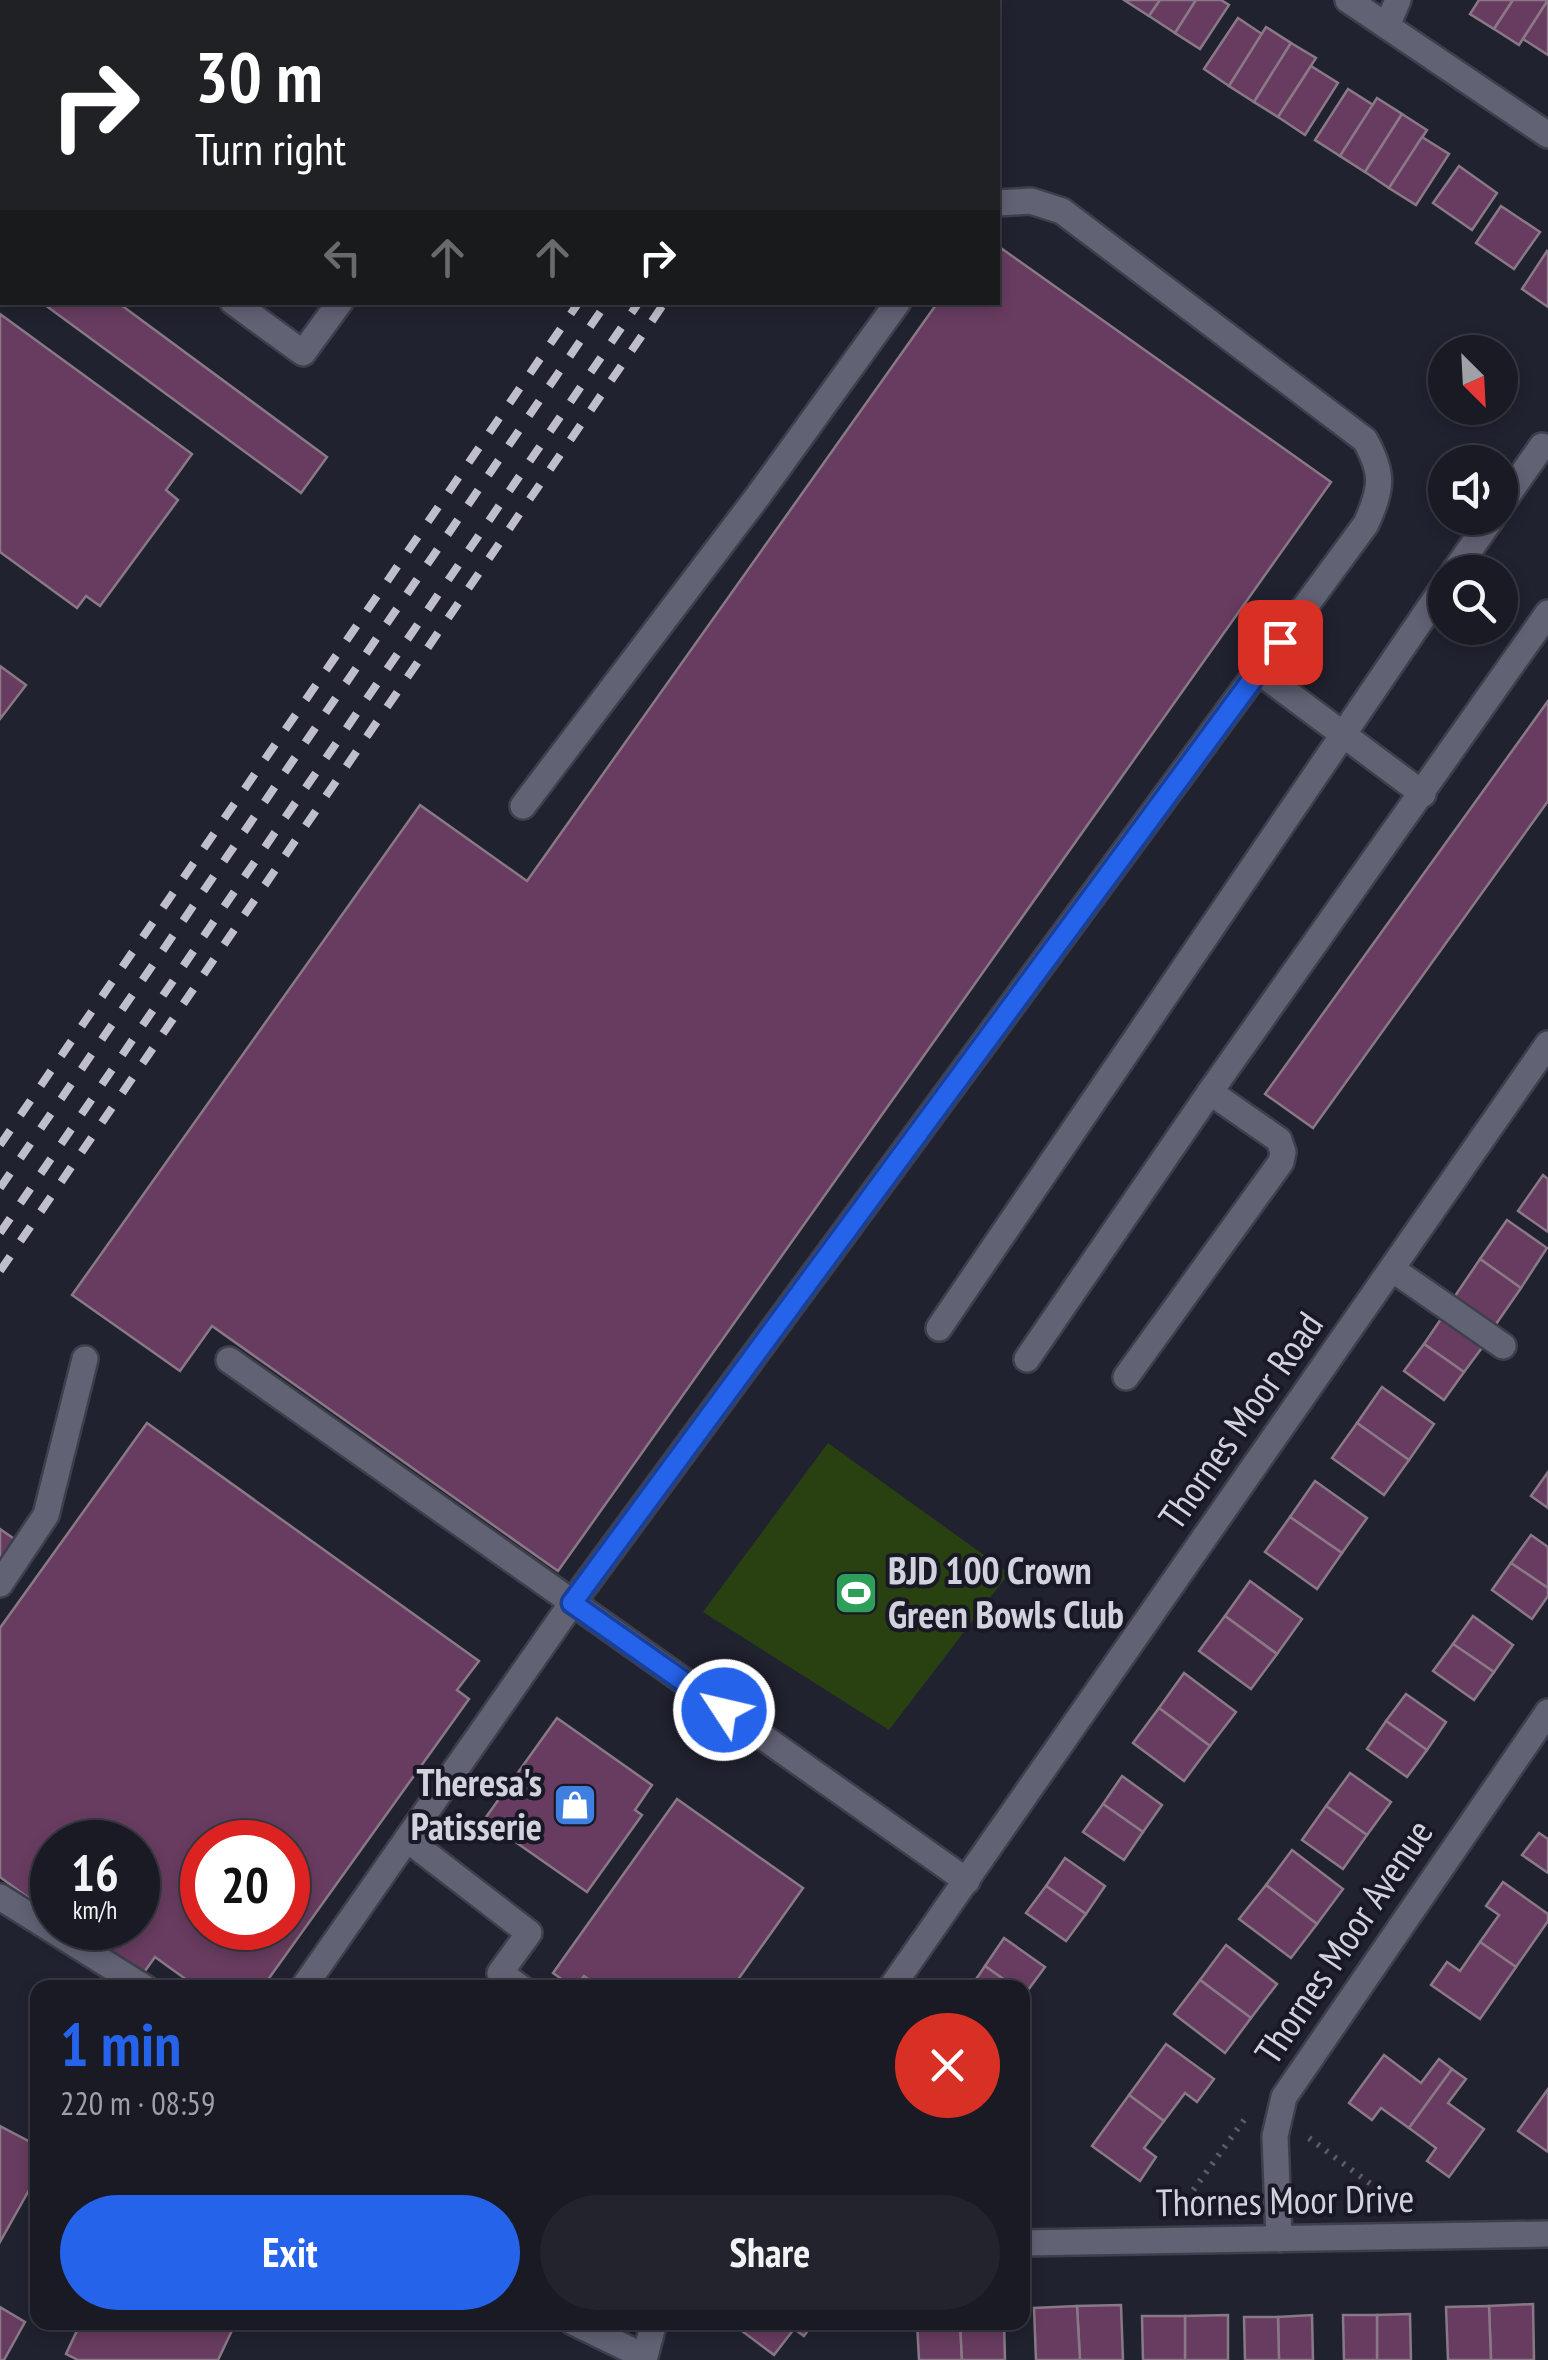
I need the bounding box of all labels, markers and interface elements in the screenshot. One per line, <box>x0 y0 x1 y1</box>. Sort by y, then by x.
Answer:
text: 30 m <box>195 31 323 121</box>
icon: right <box>30 40 160 170</box>
text: Turn right <box>195 119 346 177</box>
icon: left <box>315 230 370 285</box>
icon: ahead <box>420 230 475 285</box>
icon: ahead <box>525 230 580 285</box>
icon: right <box>630 230 685 285</box>
north arrow <box>1428 335 1518 425</box>
map controls <box>1428 335 1518 645</box>
button: sound <box>1428 445 1518 535</box>
button: search <box>1428 555 1518 645</box>
pin <box>1238 600 1323 685</box>
icon: arrive <box>1253 615 1308 670</box>
street label: Thornes Moor Road <box>1147 1302 1333 1538</box>
place label: BJD 100 Crown Green Bowls Club <box>888 1545 1124 1638</box>
sports icon: BJD 100 Crown Green Bowls Club <box>833 1570 879 1616</box>
position arrow <box>672 1658 776 1762</box>
place label: Theresa's Patisserie <box>411 1757 542 1850</box>
shop icon: Theresa's Patisserie <box>552 1782 598 1828</box>
street label: Thornes Moor Avenue <box>1243 1810 1443 2073</box>
speed limit sign: 20 <box>180 1820 310 1950</box>
text: 16 <box>71 1840 119 1905</box>
text: km/h <box>73 1894 117 1926</box>
text: 1 min <box>60 2005 181 2083</box>
button: close <box>895 2013 1000 2118</box>
text: 220 m · 08:59 <box>60 2082 215 2124</box>
street label: Thornes Moor Drive <box>1155 2173 1415 2226</box>
button: Exit <box>60 2195 520 2310</box>
button: Share <box>540 2195 1000 2310</box>

